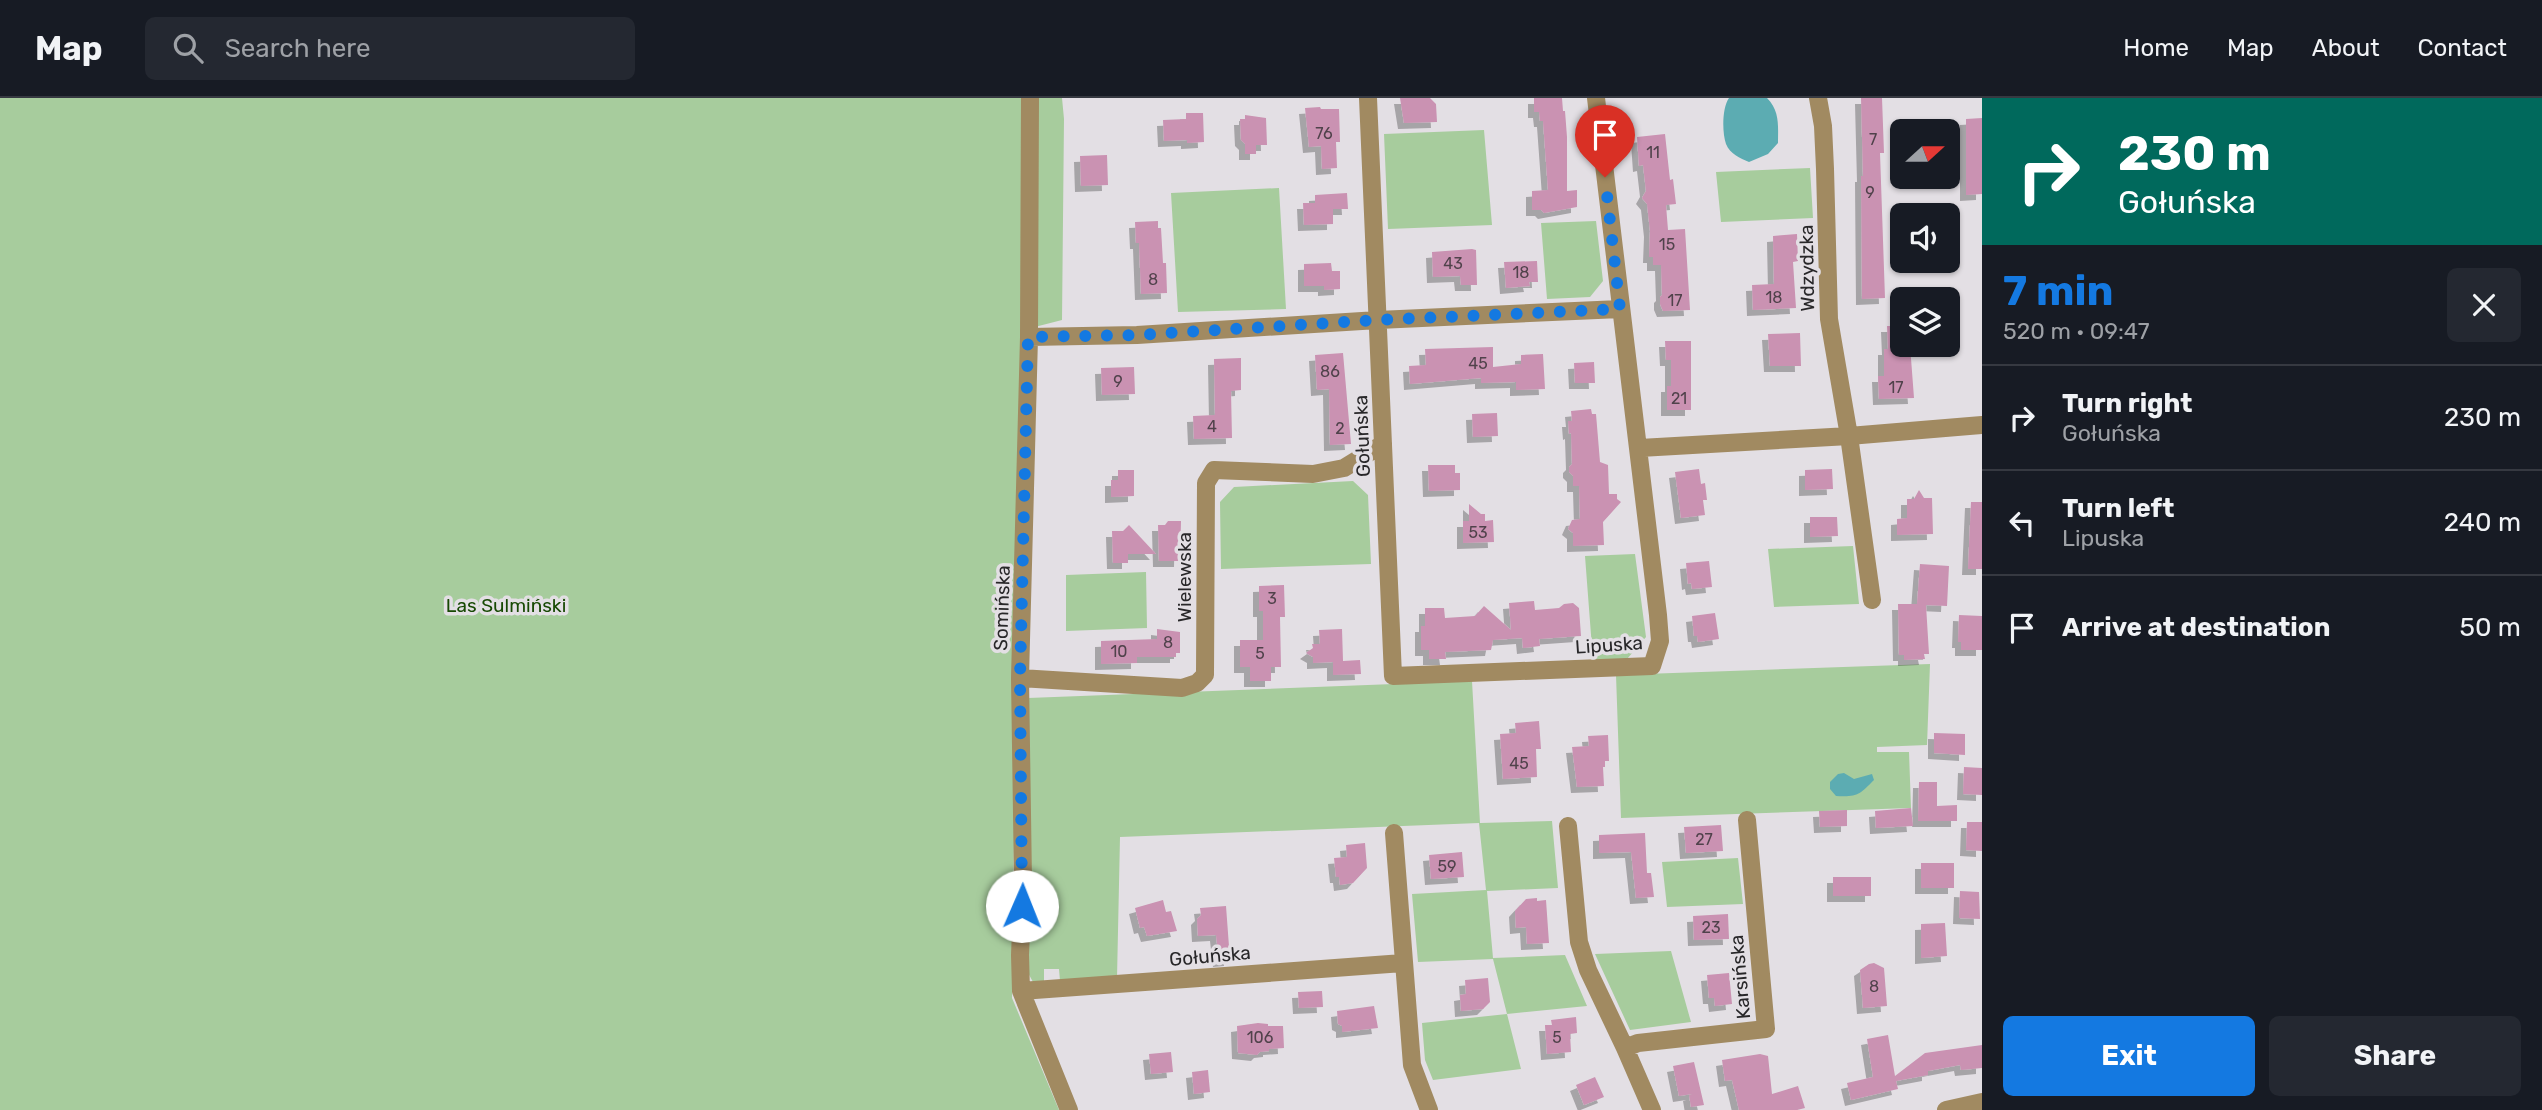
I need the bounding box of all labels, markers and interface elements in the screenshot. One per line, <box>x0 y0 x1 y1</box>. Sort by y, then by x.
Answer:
search box <box>145 17 635 80</box>
text: Map <box>35 29 103 68</box>
icon: search <box>169 29 207 67</box>
text: Search here <box>225 33 370 64</box>
text: Home <box>2123 34 2189 62</box>
text: Map <box>2227 34 2274 62</box>
text: About <box>2312 34 2380 62</box>
text: Contact <box>2418 34 2507 62</box>
pin <box>1575 105 1635 177</box>
icon: arrive <box>1586 116 1624 154</box>
north arrow <box>1890 119 1960 189</box>
map controls <box>1890 119 1960 357</box>
house number: 76 <box>1315 124 1333 143</box>
text: 230 m <box>2118 124 2271 182</box>
icon: right <box>2003 126 2094 217</box>
house number: 7 <box>1869 130 1877 149</box>
house number: 11 <box>1646 143 1660 162</box>
house number: 9 <box>1865 183 1875 202</box>
text: Gołuńska <box>2118 183 2256 221</box>
button: sound <box>1890 203 1960 273</box>
street label: Wdzydzka <box>1795 224 1819 312</box>
house number: 15 <box>1659 235 1675 254</box>
house number: 43 <box>1443 254 1463 273</box>
house number: 18 <box>1512 263 1530 282</box>
text: 7 min <box>2003 266 2114 316</box>
button: close <box>2447 268 2521 342</box>
house number: 8 <box>1148 270 1158 289</box>
button: layers <box>1890 287 1960 357</box>
house number: 18 <box>1765 288 1783 307</box>
house number: 17 <box>1667 291 1683 310</box>
text: 520 m · 09:47 <box>2003 317 2150 345</box>
house number: 45 <box>1468 354 1488 373</box>
house number: 86 <box>1320 362 1340 381</box>
house number: 9 <box>1113 372 1123 391</box>
house number: 17 <box>1888 378 1904 397</box>
text: Turn right <box>2062 388 2192 419</box>
house number: 21 <box>1671 389 1687 408</box>
street label: Gołuńska <box>1349 395 1375 477</box>
icon: right <box>2003 399 2041 437</box>
text: 230 m <box>2444 402 2521 433</box>
house number: 4 <box>1207 417 1217 436</box>
house number: 2 <box>1335 419 1345 438</box>
text: Gołuńska <box>2062 419 2161 447</box>
text: Turn left <box>2062 493 2174 524</box>
icon: left <box>2003 504 2041 542</box>
text: 240 m <box>2444 507 2521 538</box>
house number: 53 <box>1468 523 1488 542</box>
text: Lipuska <box>2062 524 2144 552</box>
street label: Wielewska <box>1173 532 1196 622</box>
street label: Somińska <box>989 565 1015 651</box>
house number: 3 <box>1267 589 1277 608</box>
park label: Las Sulmiński <box>446 594 566 617</box>
icon: arrive <box>2003 609 2041 647</box>
text: Arrive at destination <box>2062 612 2330 643</box>
text: 50 m <box>2460 612 2521 643</box>
street label: Lipuska <box>1574 631 1644 659</box>
house number: 8 <box>1163 633 1173 652</box>
house number: 10 <box>1110 642 1128 661</box>
house number: 5 <box>1255 644 1265 663</box>
house number: 45 <box>1509 754 1529 773</box>
house number: 27 <box>1695 830 1713 849</box>
house number: 59 <box>1438 857 1457 876</box>
position arrow <box>985 869 1059 943</box>
house number: 23 <box>1701 918 1721 937</box>
street label: Karsińska <box>1725 934 1755 1020</box>
street label: Gołuńska <box>1168 941 1252 971</box>
house number: 8 <box>1869 977 1879 996</box>
button: Exit <box>2003 1016 2255 1096</box>
button: Share <box>2269 1016 2521 1096</box>
house number: 106 <box>1247 1028 1274 1047</box>
house number: 5 <box>1552 1028 1562 1047</box>

